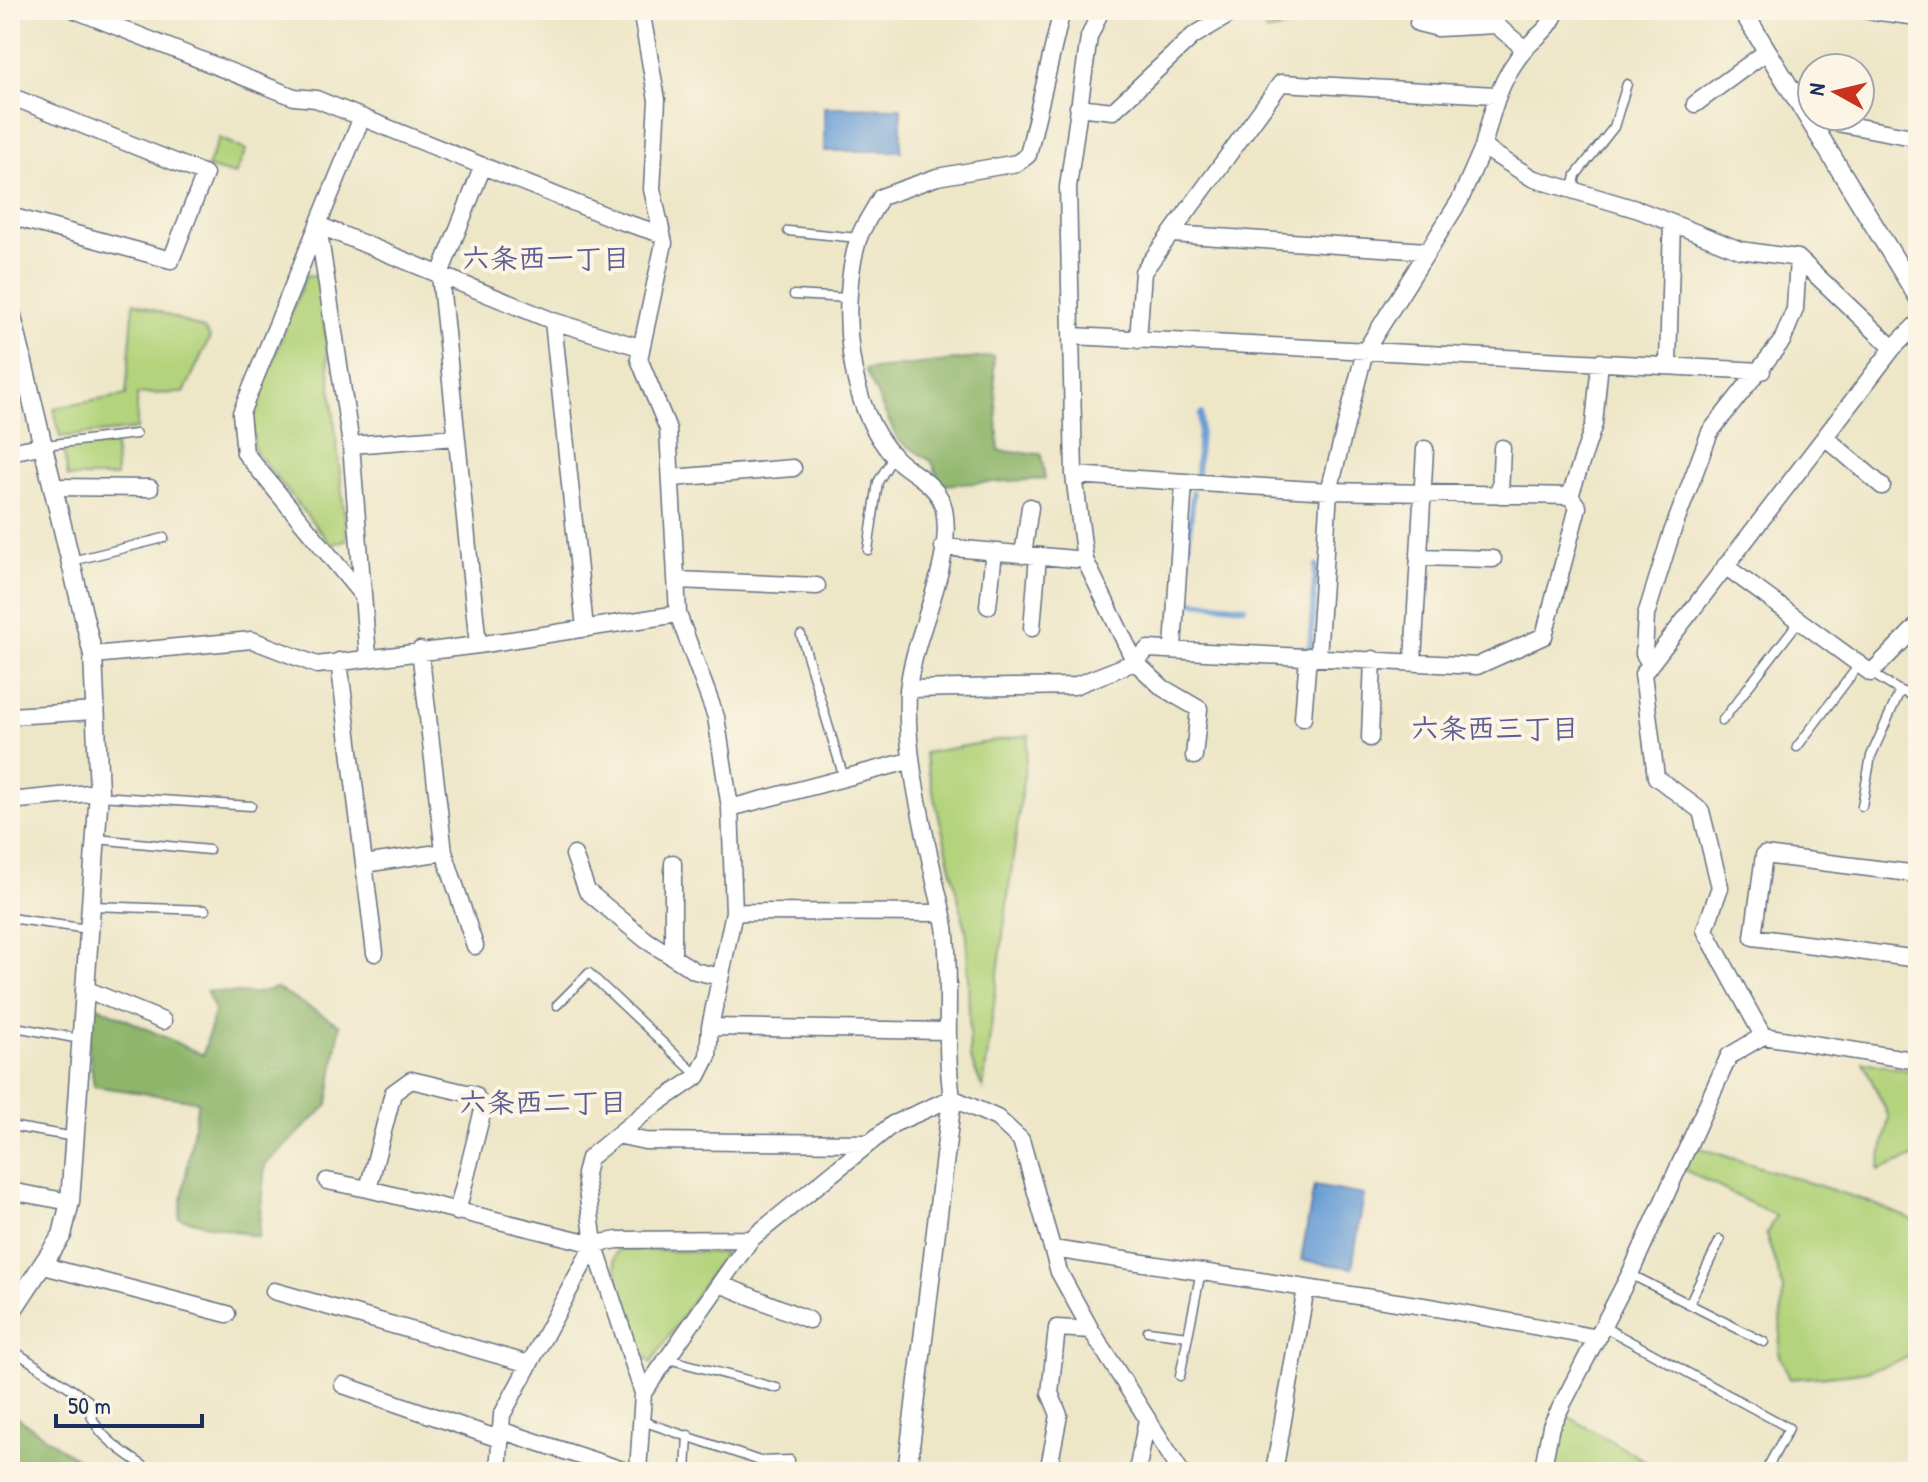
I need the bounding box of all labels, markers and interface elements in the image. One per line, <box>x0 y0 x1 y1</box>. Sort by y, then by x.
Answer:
north arrow <box>1796 52 1876 132</box>
text: N <box>1801 81 1832 97</box>
district label: 六条西一丁目 <box>462 239 630 277</box>
district label: 六条西三丁目 <box>1411 709 1579 747</box>
district label: 六条西二丁目 <box>459 1083 627 1121</box>
scale bar <box>56 1378 202 1428</box>
text: 50 m <box>68 1389 111 1421</box>

